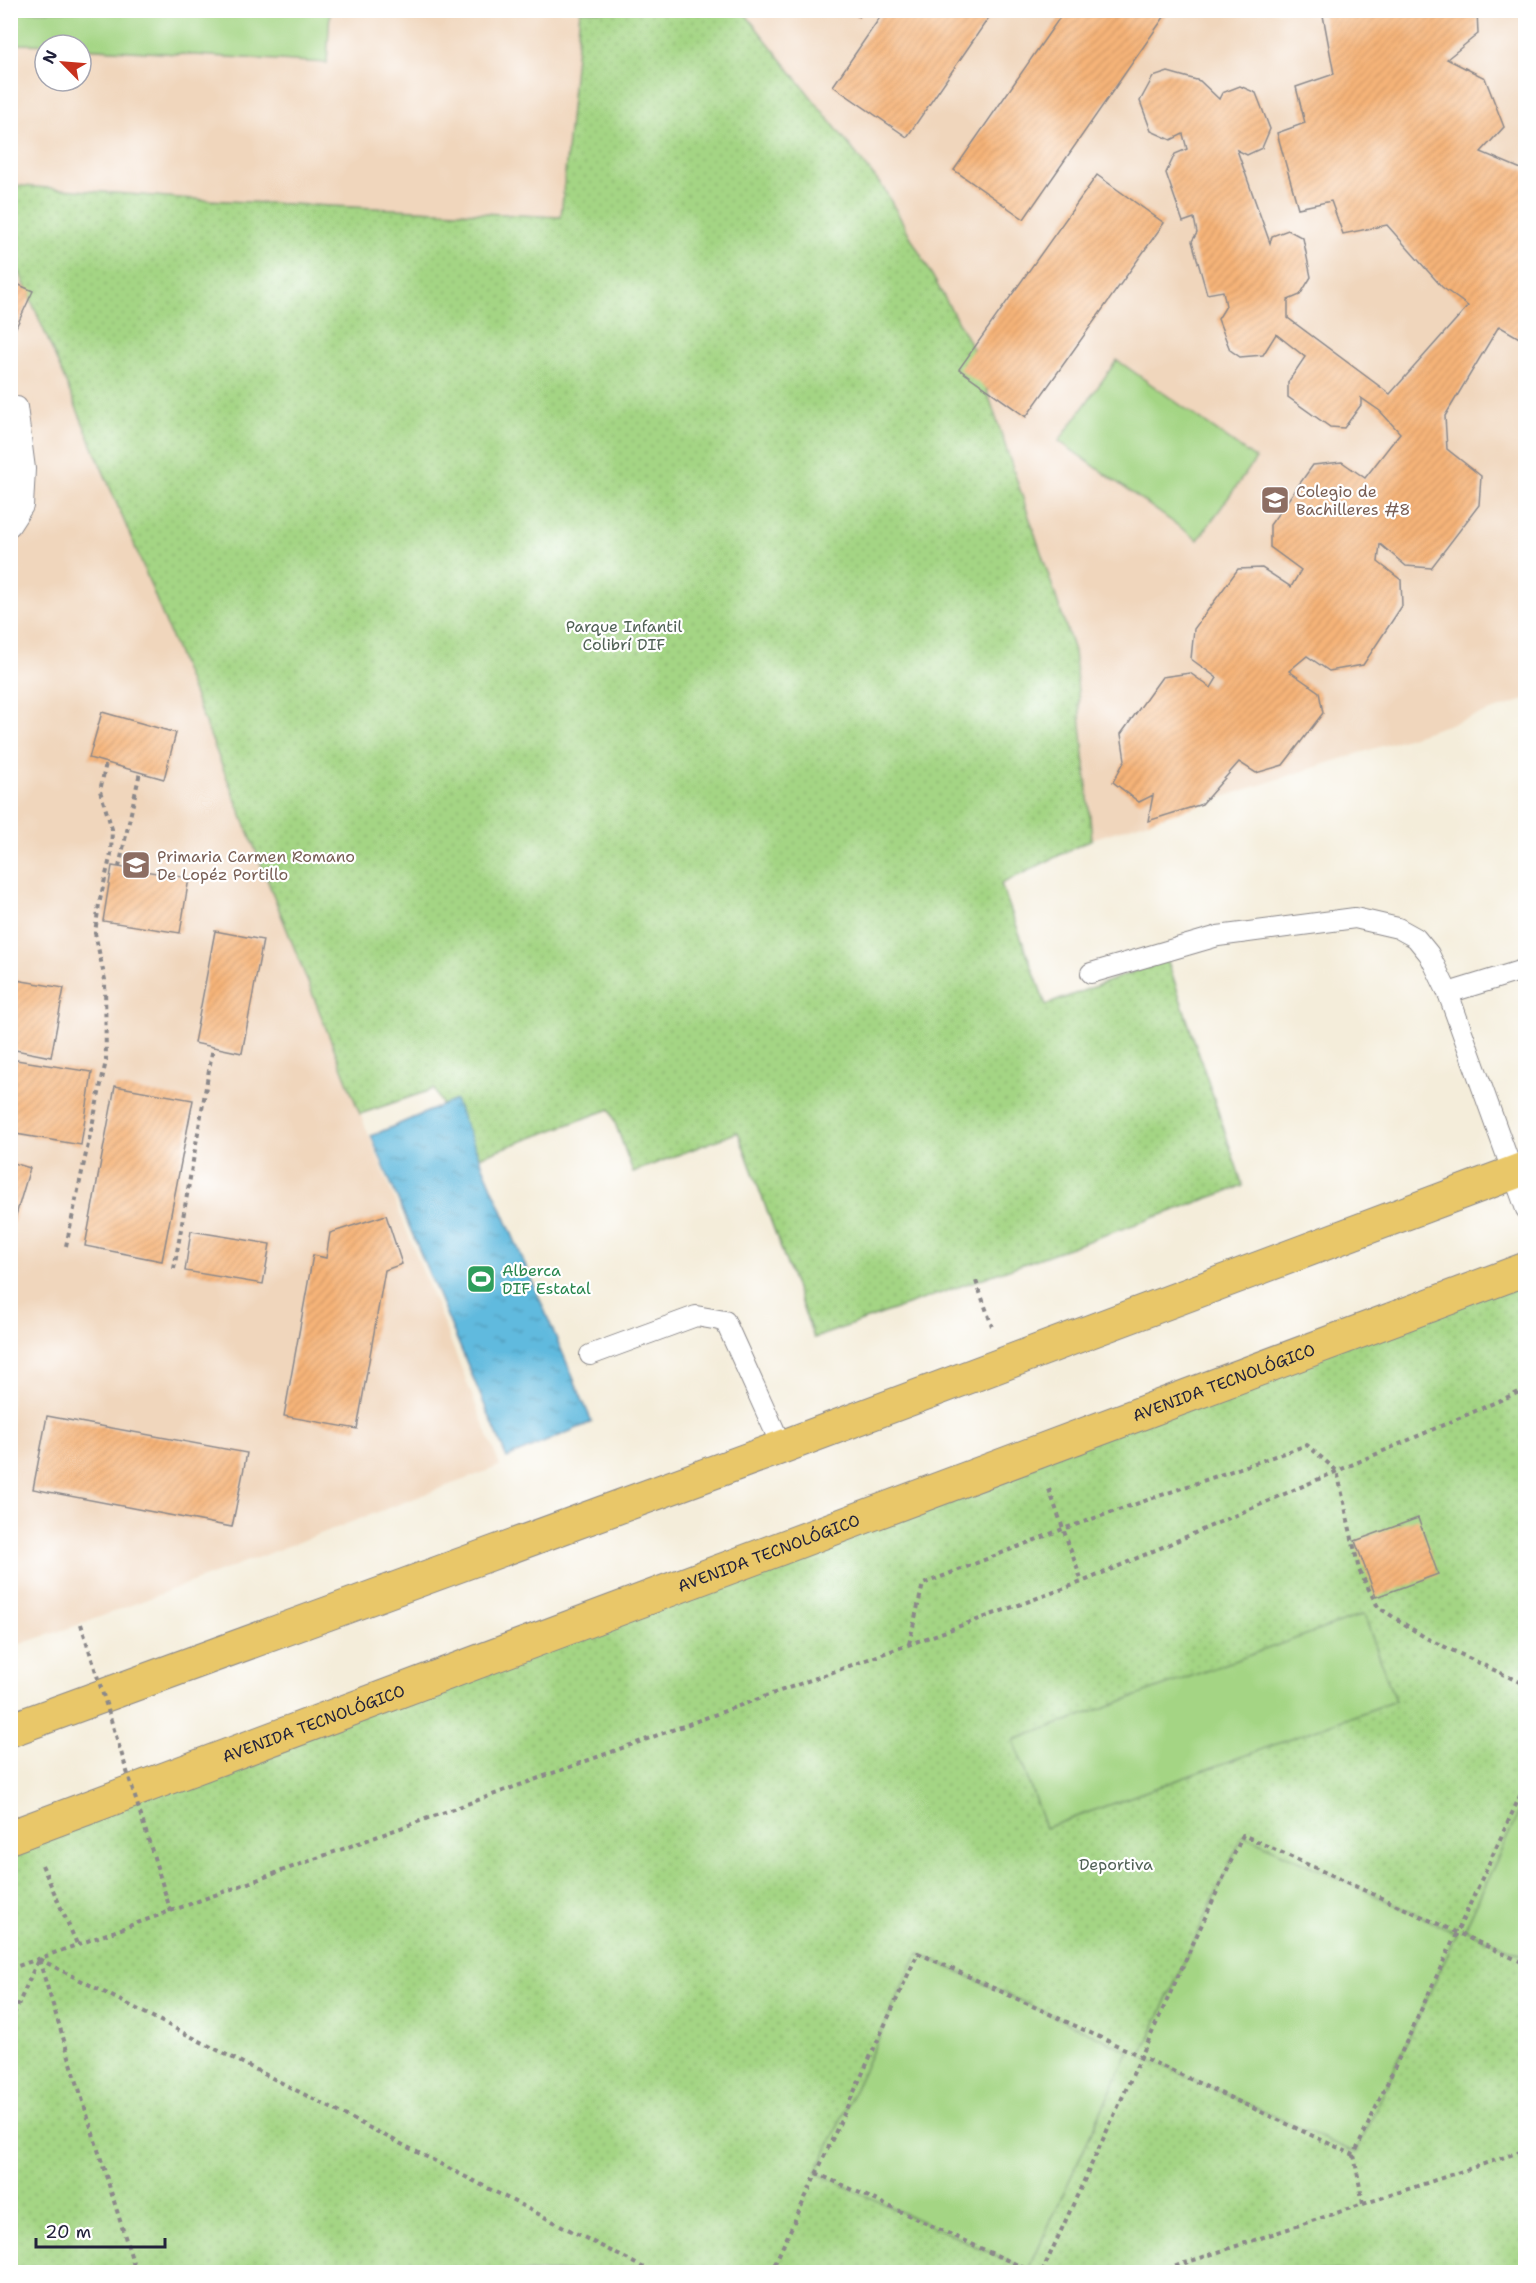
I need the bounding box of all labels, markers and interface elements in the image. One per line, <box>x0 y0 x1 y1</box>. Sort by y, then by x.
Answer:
north arrow <box>33 33 93 93</box>
text: N <box>38 47 62 67</box>
place label: Colegio de Bachilleres #8 <box>1296 481 1411 520</box>
school or university icon: Colegio de Bachilleres #8 <box>1259 484 1291 516</box>
park label: Parque Infantil Colibrí DIF <box>566 616 682 655</box>
place label: Primaria Carmen Romano De Lopéz Portillo <box>157 846 355 885</box>
school or university icon: Primaria Carmen Romano De Lopéz Portillo <box>120 849 152 881</box>
place label: Alberca DIF Estatal <box>502 1260 591 1299</box>
sports icon: Alberca DIF Estatal <box>465 1263 497 1295</box>
street label: AVENIDA TECNOLÓGICO <box>1130 1339 1318 1426</box>
street label: AVENIDA TECNOLÓGICO <box>675 1510 863 1597</box>
street label: AVENIDA TECNOLÓGICO <box>219 1680 408 1768</box>
park label: Deportiva <box>1079 1854 1153 1875</box>
scale bar <box>36 2211 165 2249</box>
text: 20 m <box>45 2220 91 2244</box>

